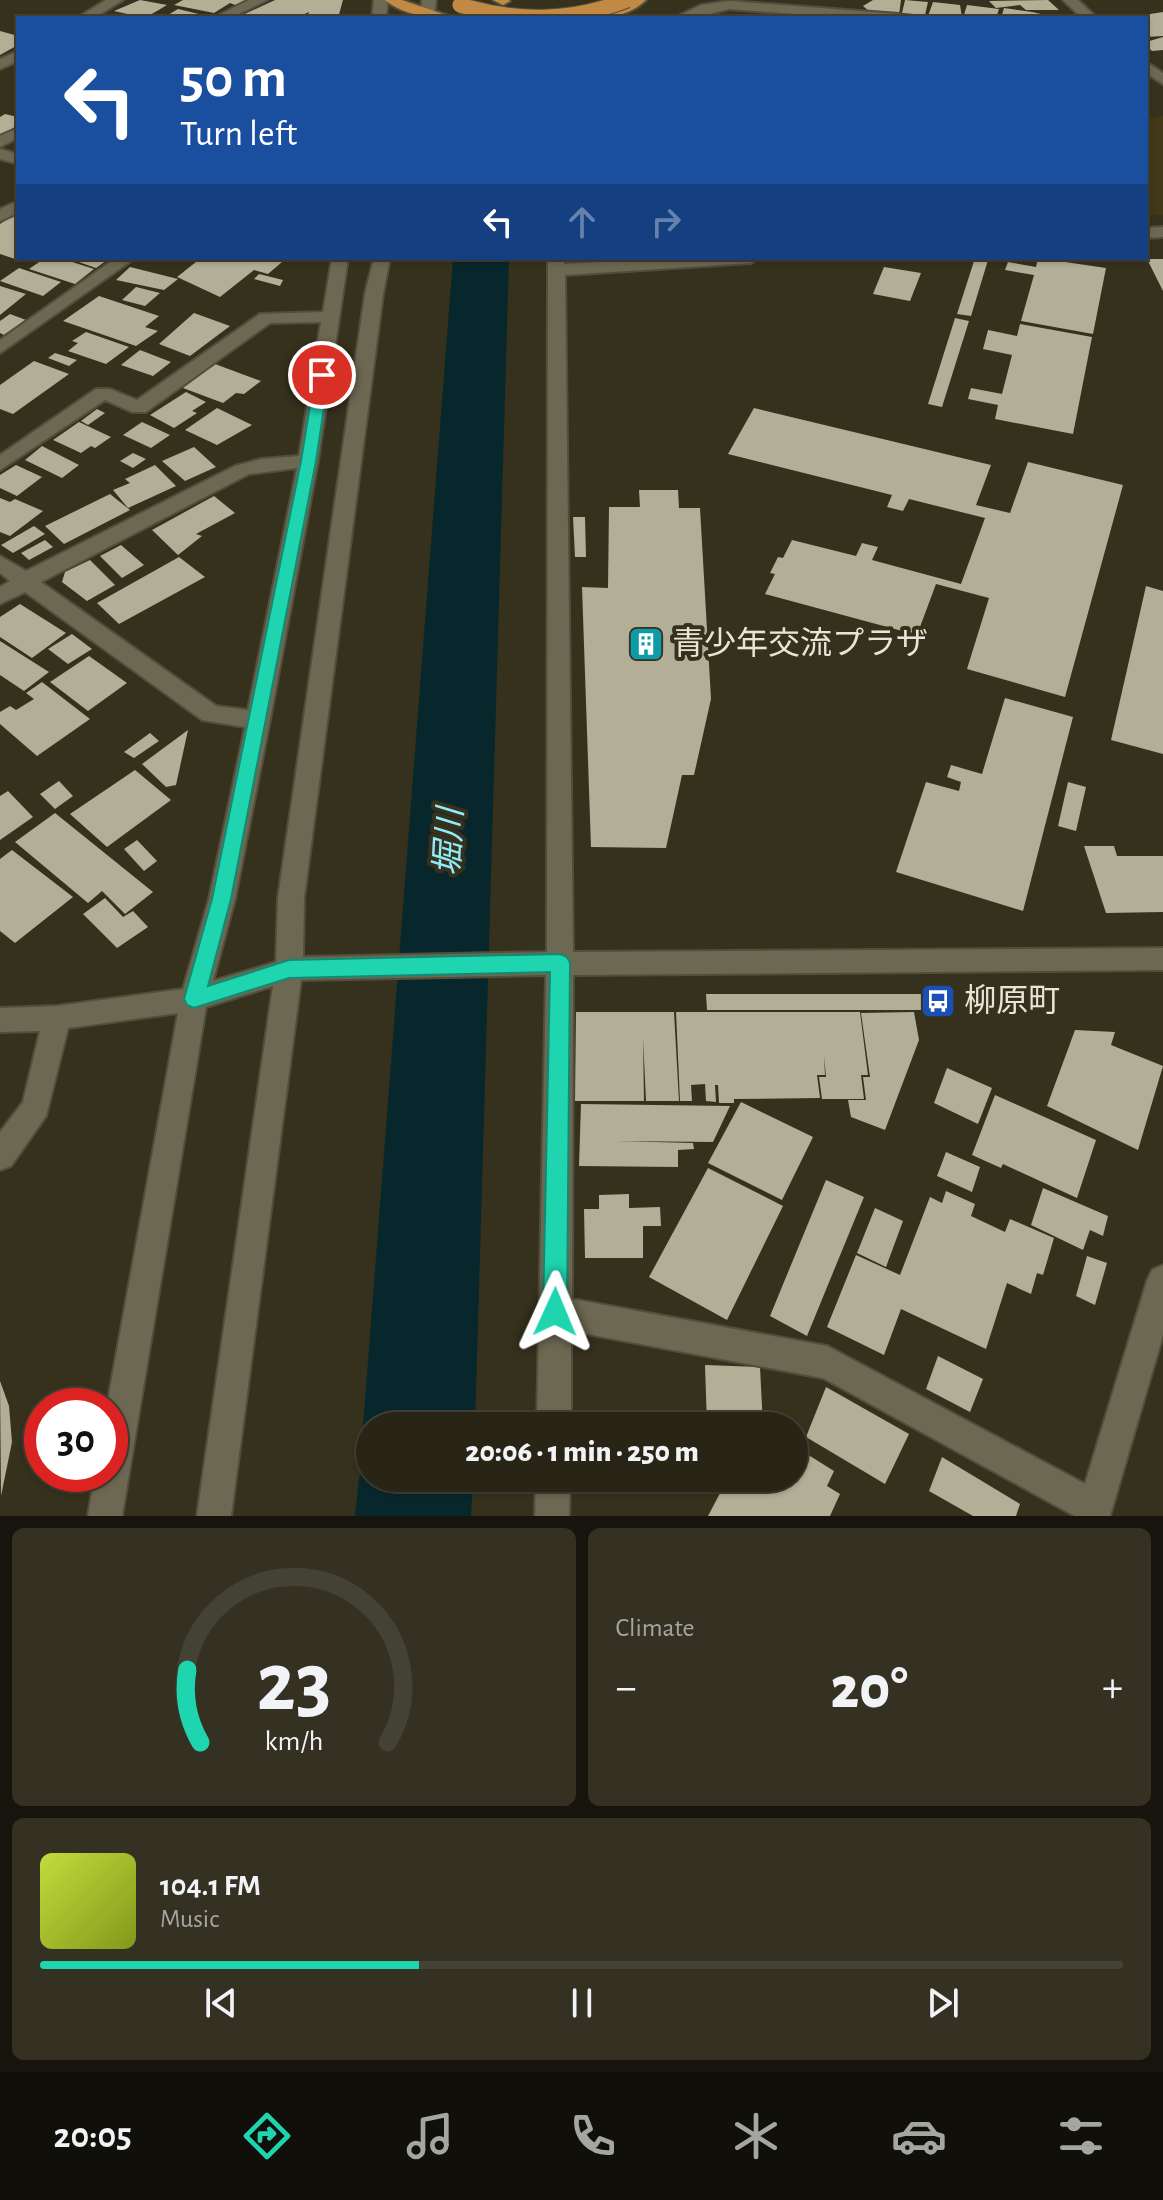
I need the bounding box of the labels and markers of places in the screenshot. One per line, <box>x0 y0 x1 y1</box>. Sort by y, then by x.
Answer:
pin <box>288 341 356 409</box>
building icon: 青少年交流プラザ <box>627 625 665 663</box>
place label: 青少年交流プラザ <box>672 626 928 660</box>
bus stop icon: 柳原町 <box>919 982 957 1020</box>
place label: 柳原町 <box>964 984 1060 1017</box>

